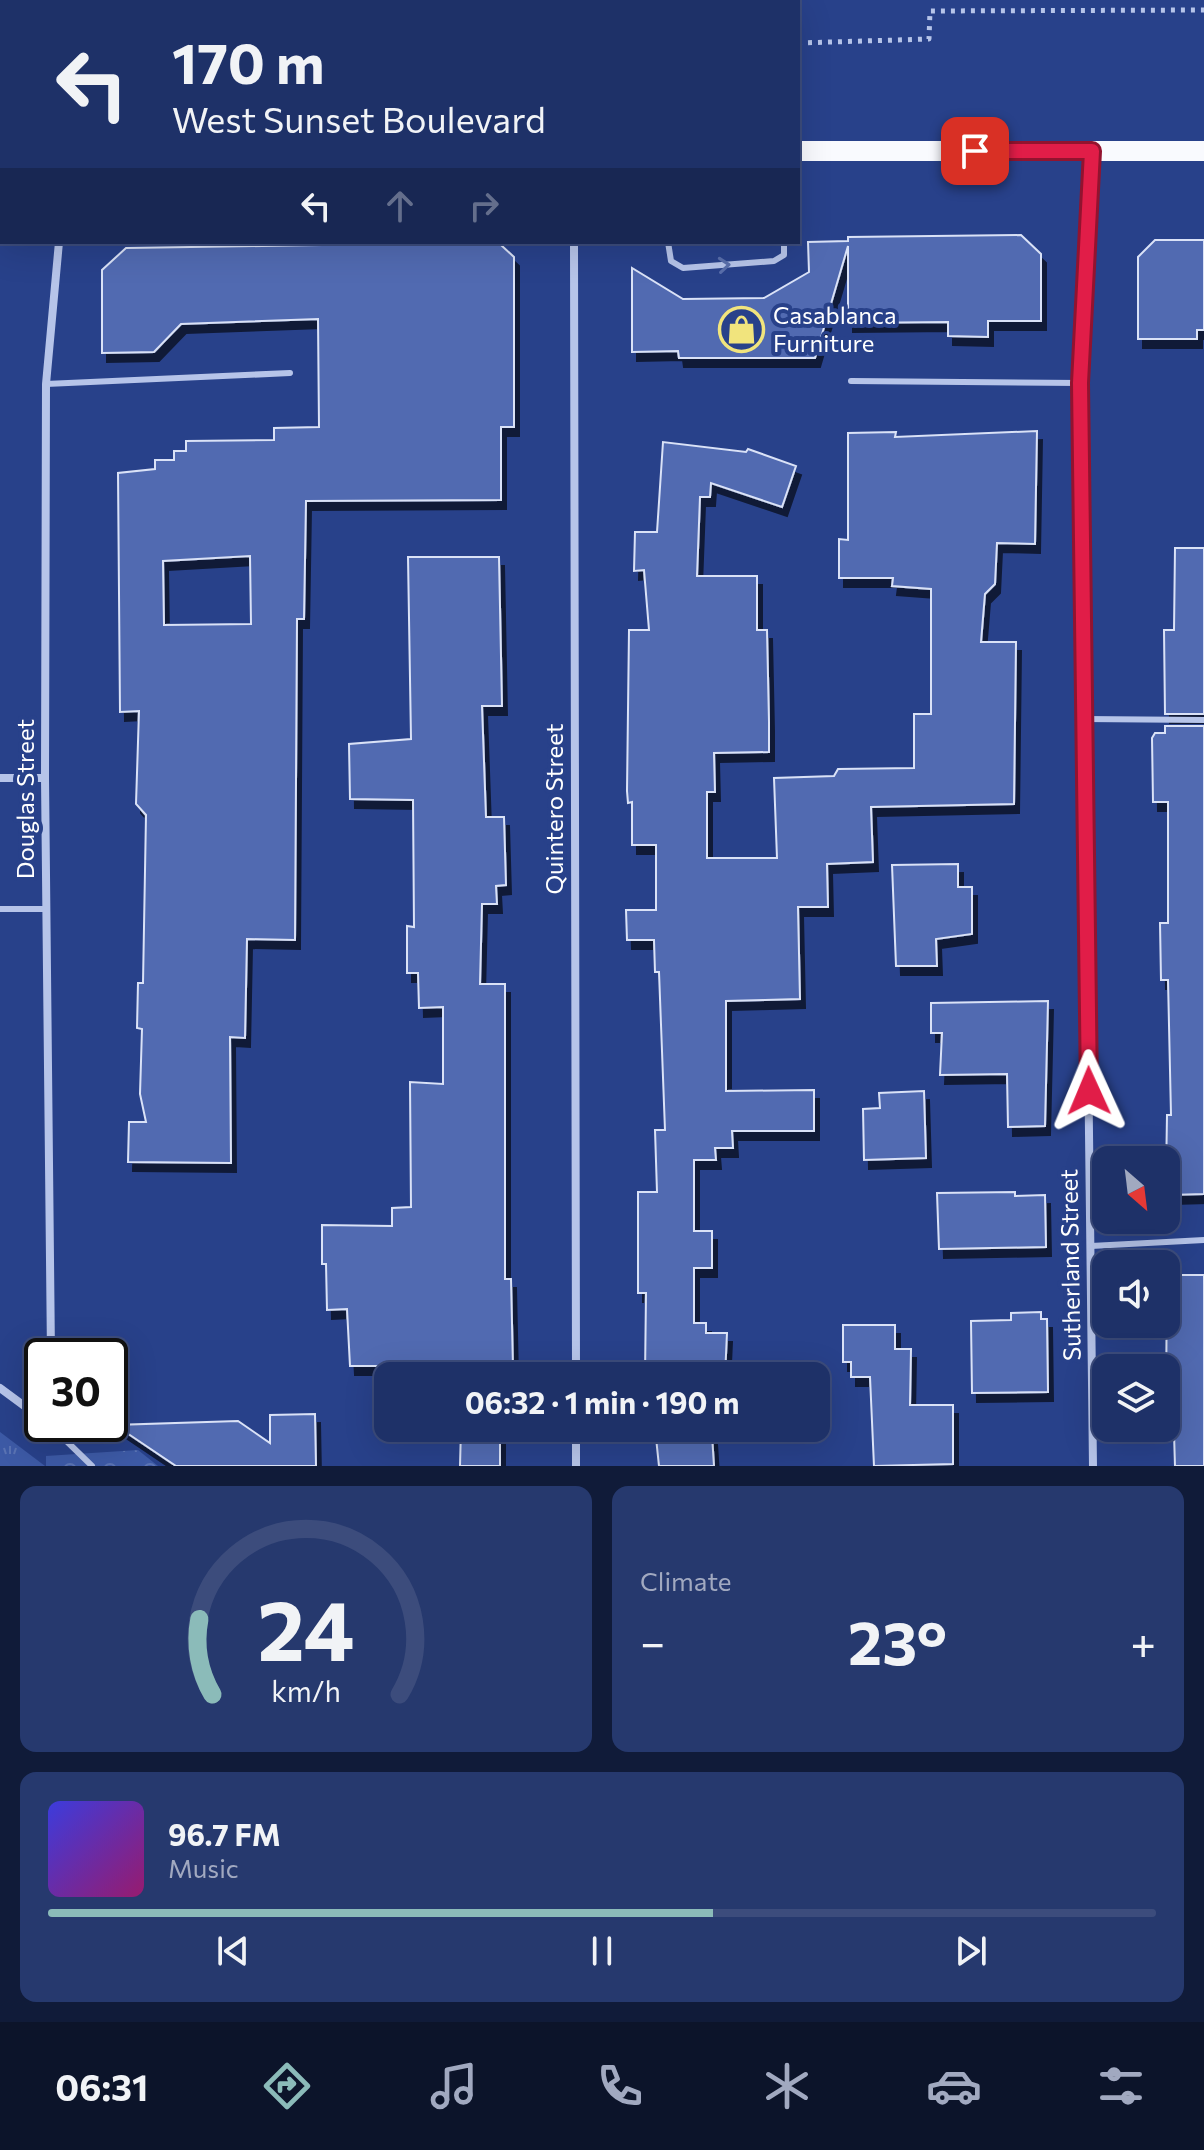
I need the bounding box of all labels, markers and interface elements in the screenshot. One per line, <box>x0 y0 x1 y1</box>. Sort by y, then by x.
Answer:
text: 170 m <box>172 27 325 96</box>
icon: left <box>40 32 144 136</box>
text: West Sunset Boulevard <box>172 96 546 140</box>
pin <box>941 117 1009 185</box>
icon: arrive <box>953 129 997 173</box>
icon: left <box>294 184 338 228</box>
icon: ahead <box>378 184 422 228</box>
icon: right <box>462 184 506 228</box>
one-way arrow <box>718 257 731 274</box>
place label: Casablanca Furniture <box>773 300 896 357</box>
shop icon: Casablanca Furniture <box>718 306 766 354</box>
street label: Douglas Street <box>10 719 39 879</box>
street label: Quintero Street <box>539 723 568 895</box>
position arrow <box>1047 1049 1131 1133</box>
north arrow <box>1092 1146 1180 1234</box>
map controls <box>1092 1146 1180 1442</box>
street label: Sutherland Street <box>1053 1169 1086 1361</box>
button: sound <box>1092 1250 1180 1338</box>
speed limit sign: 30 <box>24 1338 128 1442</box>
button: layers <box>1092 1354 1180 1442</box>
text: 06:32 · 1 min · 190 m <box>465 1383 739 1420</box>
text: Climate <box>640 1565 732 1596</box>
text: 24 <box>257 1576 355 1678</box>
text: 23° <box>848 1604 947 1677</box>
text: − <box>640 1614 665 1668</box>
text: + <box>1130 1614 1156 1668</box>
text: km/h <box>271 1673 341 1708</box>
text: 96.7 FM <box>168 1815 281 1852</box>
text: Music <box>168 1852 239 1883</box>
icon: previous <box>211 1929 255 1973</box>
icon: pause <box>580 1929 624 1973</box>
icon: next <box>949 1929 993 1973</box>
icon: directions <box>259 2058 315 2114</box>
icon: music <box>426 2058 482 2114</box>
icon: phone <box>592 2058 648 2114</box>
icon: climate <box>759 2058 815 2114</box>
icon: car <box>926 2058 982 2114</box>
icon: filters <box>1093 2058 1149 2114</box>
text: 06:31 <box>55 2064 148 2108</box>

